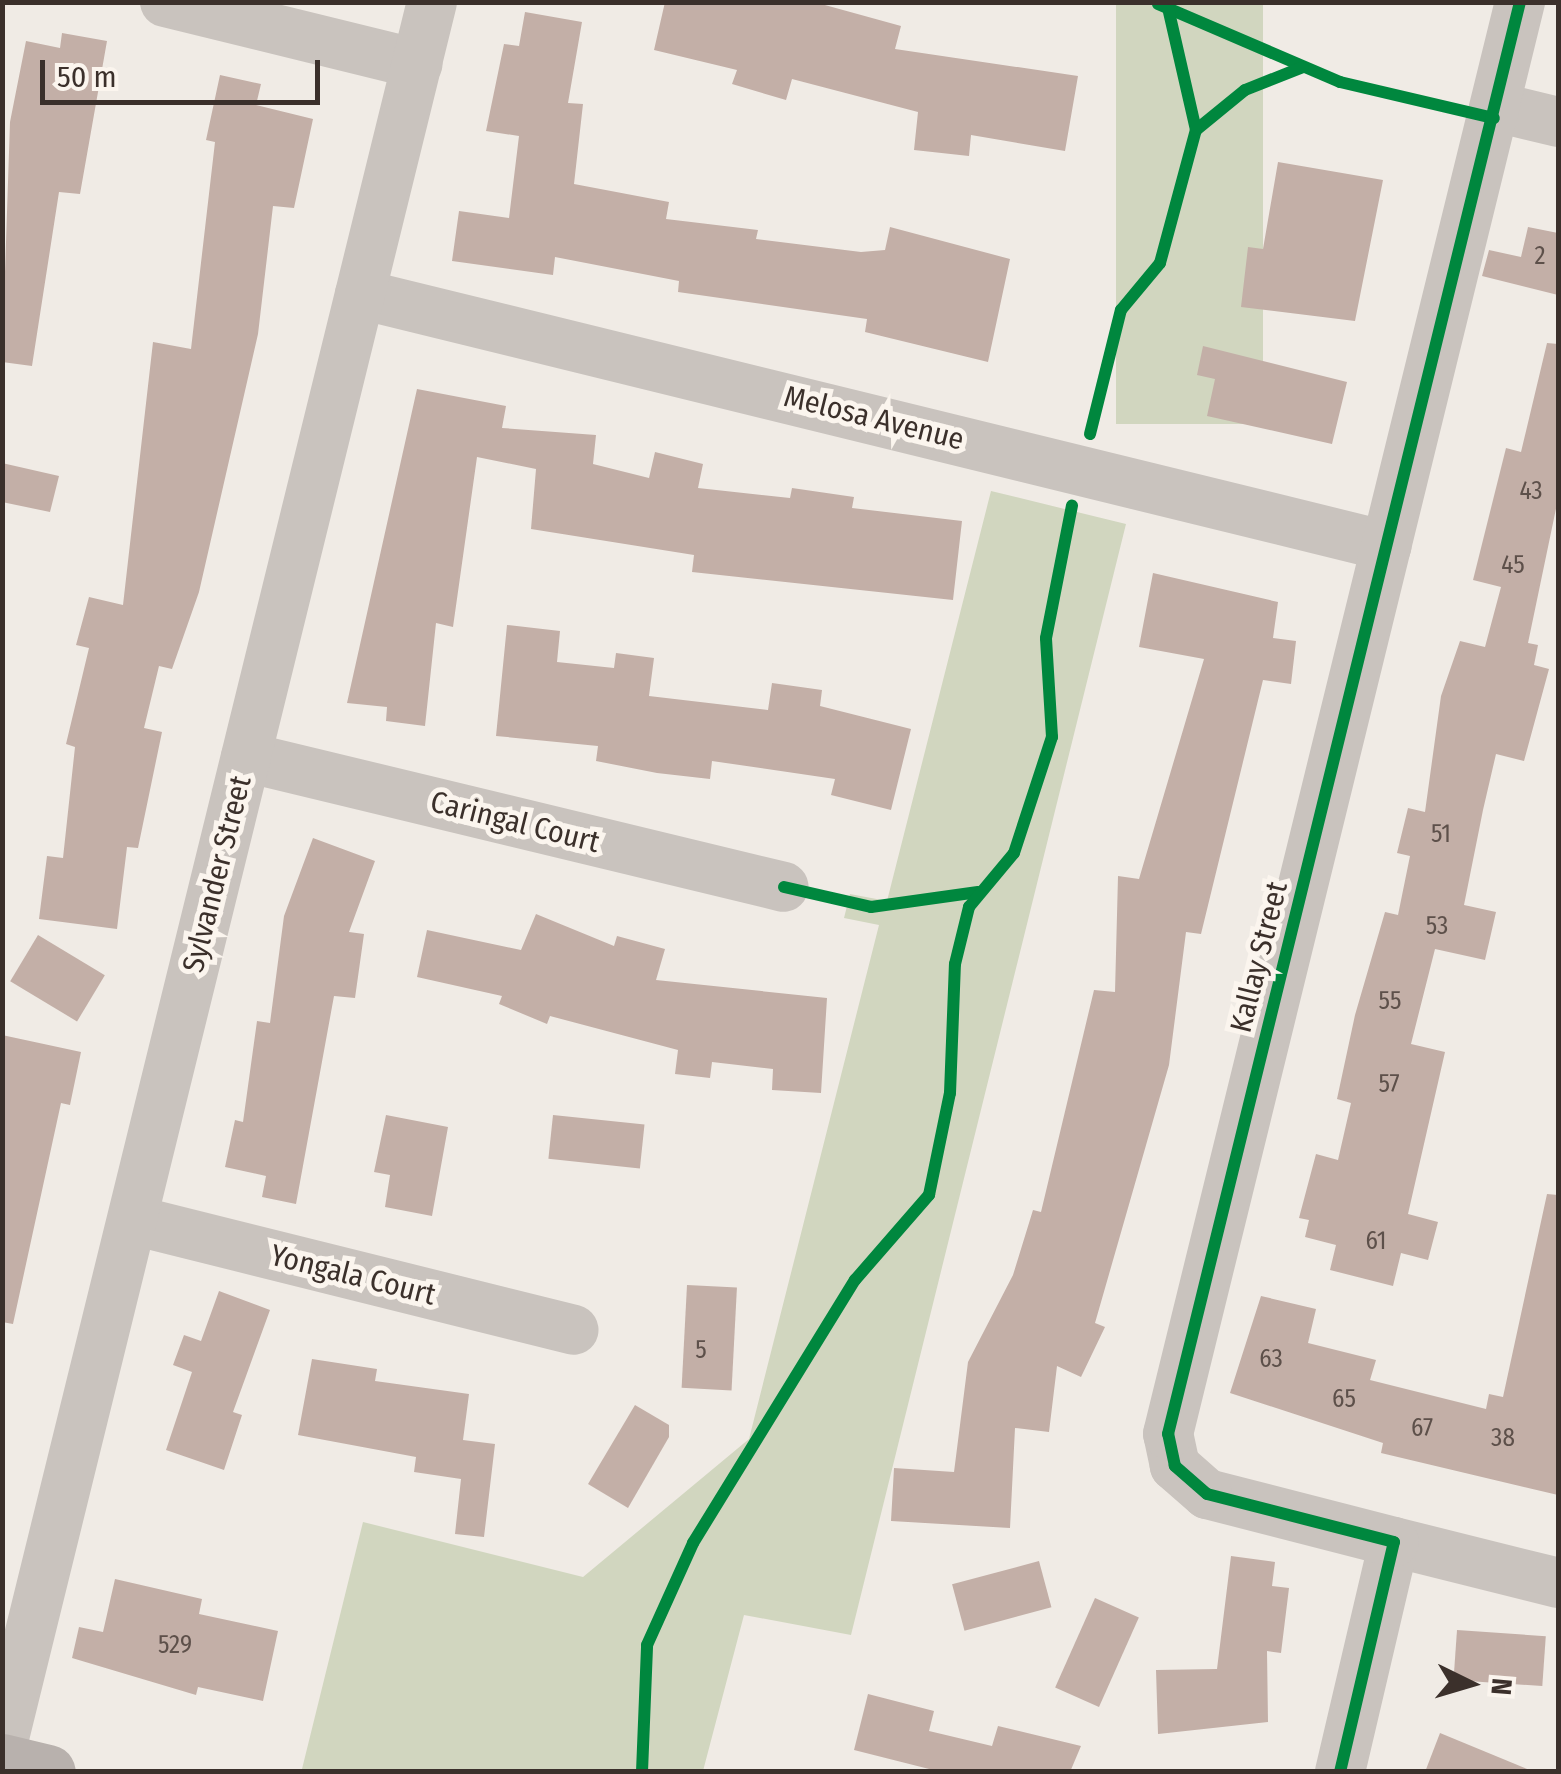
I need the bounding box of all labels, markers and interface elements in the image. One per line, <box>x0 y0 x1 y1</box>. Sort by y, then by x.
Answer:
scale bar <box>45 40 325 102</box>
text: 50 m <box>57 59 117 95</box>
house number: 2 <box>1534 241 1546 271</box>
street label: Melosa Avenue <box>780 378 968 458</box>
house number: 43 <box>1519 476 1543 506</box>
house number: 45 <box>1501 550 1525 580</box>
street label: Sylvander Street <box>175 772 259 976</box>
street label: Caringal Court <box>427 784 603 860</box>
house number: 51 <box>1431 819 1451 849</box>
street label: Kallay Street <box>1223 878 1295 1036</box>
house number: 53 <box>1426 911 1448 941</box>
house number: 55 <box>1379 986 1401 1016</box>
house number: 57 <box>1378 1069 1400 1099</box>
house number: 61 <box>1365 1226 1387 1256</box>
street label: Yongala Court <box>267 1237 439 1313</box>
house number: 5 <box>695 1335 707 1365</box>
house number: 63 <box>1259 1344 1283 1374</box>
house number: 65 <box>1332 1384 1356 1414</box>
house number: 67 <box>1411 1413 1433 1443</box>
house number: 38 <box>1491 1423 1515 1453</box>
house number: 529 <box>158 1630 192 1660</box>
north arrow <box>1421 1634 1521 1734</box>
text: N <box>1484 1677 1519 1696</box>

